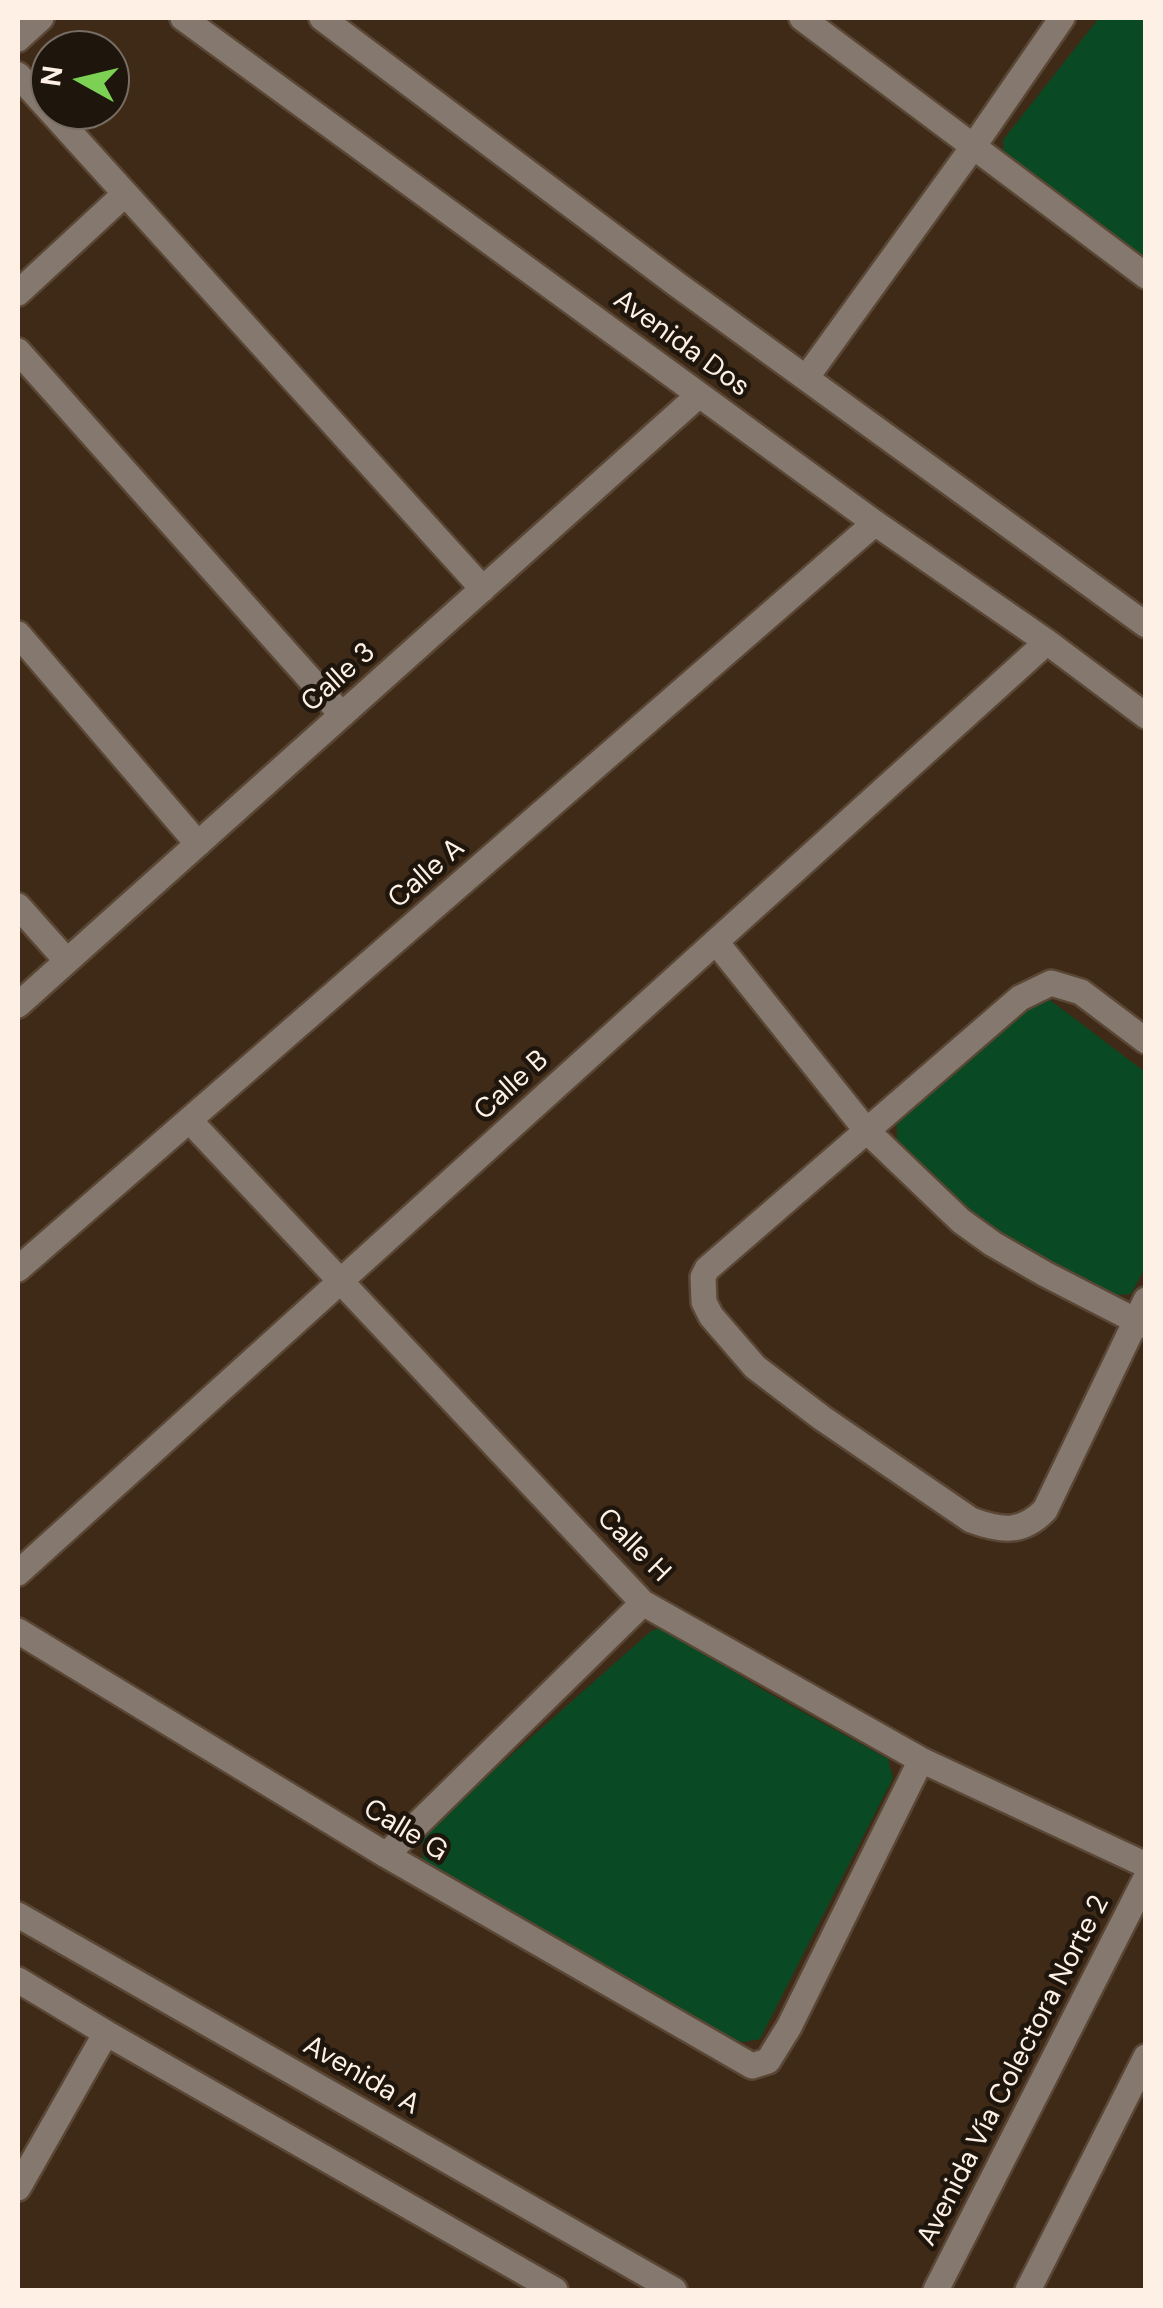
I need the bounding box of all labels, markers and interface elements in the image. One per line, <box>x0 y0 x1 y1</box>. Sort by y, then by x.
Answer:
north arrow <box>30 30 130 130</box>
text: N <box>32 63 72 89</box>
street label: Avenida Dos <box>606 283 756 405</box>
street label: Calle 3 <box>295 636 383 720</box>
street label: Calle A <box>382 832 472 916</box>
street label: Calle B <box>468 1044 556 1128</box>
street label: Calle H <box>589 1502 677 1590</box>
street label: Calle G <box>357 1793 453 1869</box>
street label: Avenida Vía Colectora Norte 2 <box>911 1890 1117 2252</box>
street label: Avenida A <box>297 2029 425 2123</box>

